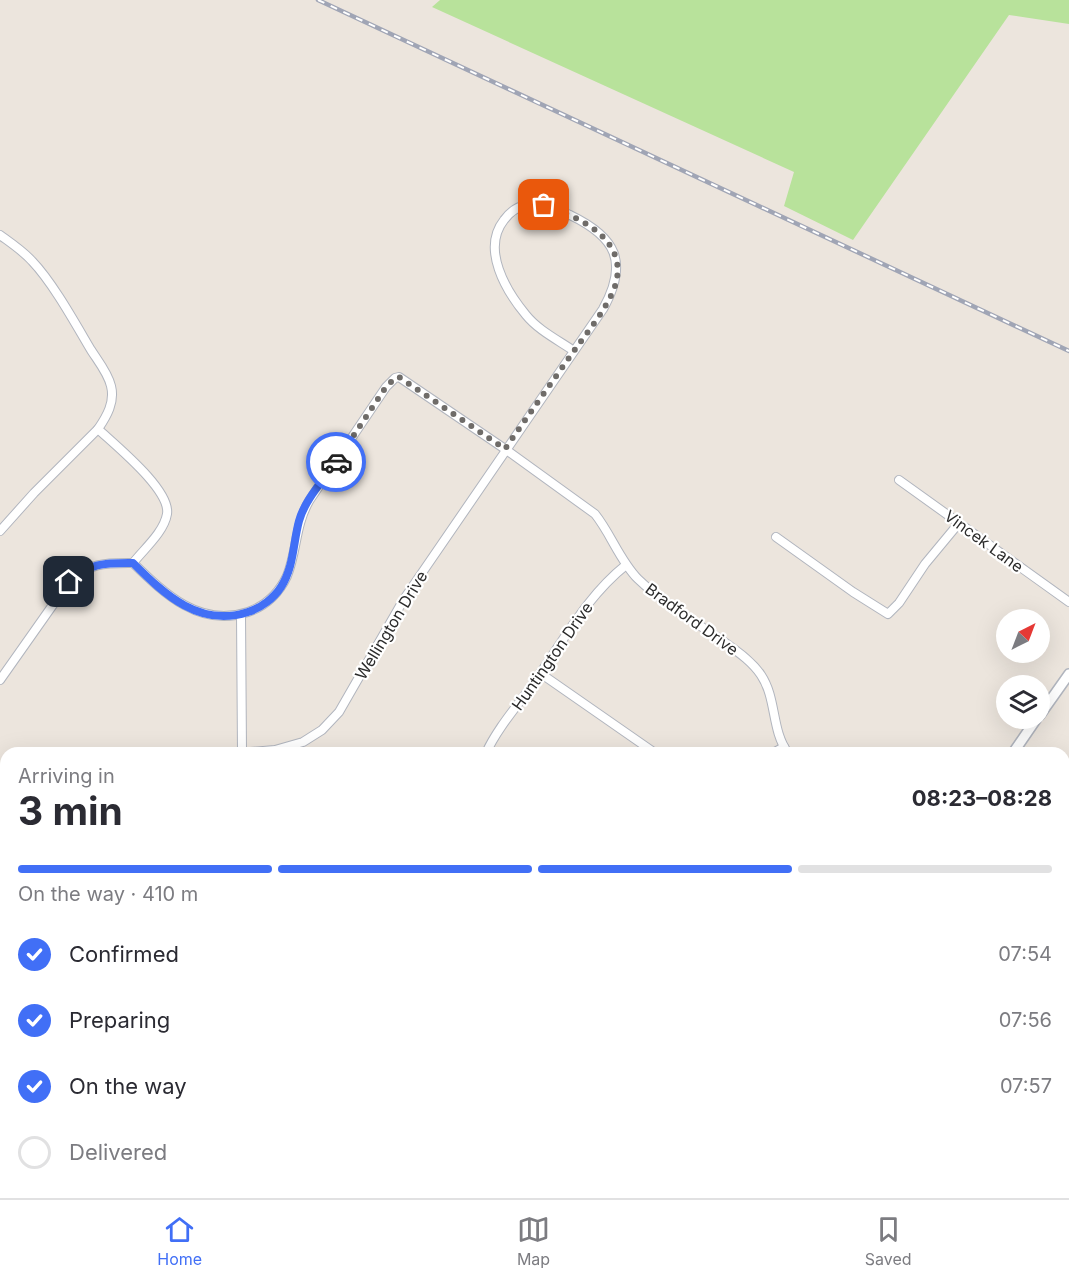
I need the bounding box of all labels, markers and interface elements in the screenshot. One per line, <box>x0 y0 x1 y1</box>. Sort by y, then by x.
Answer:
pin <box>518 179 569 230</box>
icon: bag <box>527 188 560 221</box>
courier <box>306 432 366 492</box>
icon: car <box>320 446 353 479</box>
street label: Vincek Lane <box>941 506 1027 576</box>
pin <box>43 556 94 607</box>
icon: home <box>52 565 85 598</box>
street label: Wellington Drive <box>351 567 431 683</box>
street label: Bradford Drive <box>642 579 742 659</box>
street label: Huntington Drive <box>507 598 597 714</box>
north arrow <box>996 609 1050 663</box>
map controls <box>996 609 1050 729</box>
button: layers <box>996 675 1050 729</box>
text: Arriving in <box>18 764 115 788</box>
text: 08:23–08:28 <box>912 785 1052 811</box>
text: 3 min <box>18 787 123 834</box>
text: On the way · 410 m <box>18 882 198 906</box>
icon: check <box>18 938 51 971</box>
text: Confirmed <box>69 941 179 967</box>
text: 07:54 <box>998 942 1052 966</box>
icon: check <box>18 1004 51 1037</box>
text: Preparing <box>69 1007 170 1033</box>
text: 07:56 <box>999 1008 1052 1032</box>
icon: check <box>18 1070 51 1103</box>
text: On the way <box>69 1073 187 1099</box>
text: 07:57 <box>1000 1074 1052 1098</box>
text: Delivered <box>69 1139 167 1165</box>
tab: Home <box>157 1213 202 1269</box>
tab: Map <box>517 1213 550 1269</box>
tab: Saved <box>865 1213 912 1269</box>

